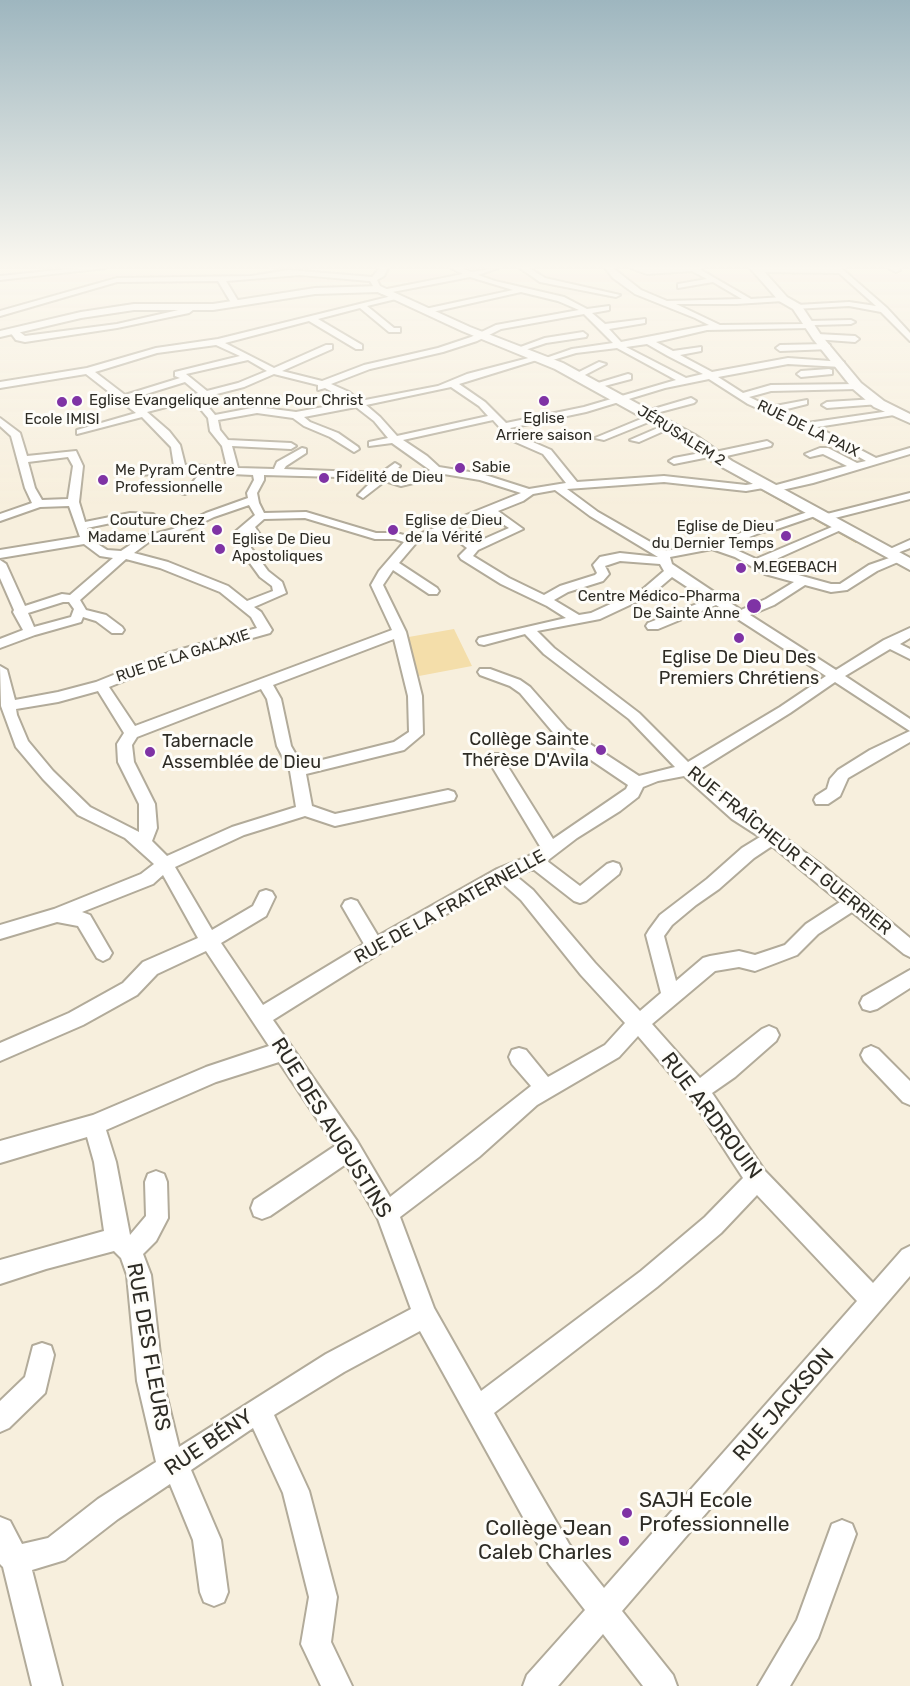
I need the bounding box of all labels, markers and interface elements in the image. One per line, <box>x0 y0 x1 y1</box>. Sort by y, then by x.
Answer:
place label: Eglise Evangelique antenne Pour Christ <box>89 392 363 410</box>
marker: Eglise Evangelique antenne Pour Christ <box>70 394 84 408</box>
marker: Eglise Arriere saison <box>537 394 551 408</box>
marker: Ecole IMISI <box>55 395 69 409</box>
street label: RUE DE LA PAIX <box>754 397 862 461</box>
street label: JÉRUSALEM 2 <box>634 402 728 470</box>
place label: Eglise Arriere saison <box>496 410 592 445</box>
place label: Ecole IMISI <box>24 411 100 429</box>
place label: Sabie <box>472 459 511 477</box>
marker: Sabie <box>453 461 467 475</box>
place label: Me Pyram Centre Professionnelle <box>115 462 235 497</box>
place label: Fidelité de Dieu <box>336 469 443 487</box>
marker: Fidelité de Dieu <box>317 471 331 485</box>
marker: Me Pyram Centre Professionnelle <box>96 473 110 487</box>
place label: Couture Chez Madame Laurent <box>88 512 205 547</box>
place label: Eglise de Dieu de la Vérité <box>405 512 502 547</box>
place label: Eglise de Dieu du Dernier Temps <box>652 518 774 553</box>
marker: Couture Chez Madame Laurent <box>210 523 224 537</box>
marker: Eglise de Dieu de la Vérité <box>386 523 400 537</box>
marker: Eglise de Dieu du Dernier Temps <box>779 529 793 543</box>
place label: Eglise De Dieu Apostoliques <box>232 531 331 566</box>
marker: Eglise De Dieu Apostoliques <box>213 542 227 556</box>
place label: M.EGEBACH <box>753 559 837 577</box>
marker: M.EGEBACH <box>734 561 748 575</box>
place label: Centre Médico-Pharma De Sainte Anne <box>578 588 740 623</box>
marker: Centre Médico-Pharma De Sainte Anne <box>745 597 763 615</box>
street label: RUE DE LA GALAXIE <box>114 626 252 686</box>
marker: Eglise De Dieu Des Premiers Chrétiens <box>732 631 746 645</box>
place label: Eglise De Dieu Des Premiers Chrétiens <box>659 647 819 690</box>
place label: Collège Sainte Thérèse D'Avila <box>462 729 589 771</box>
place label: Tabernacle Assemblée de Dieu <box>162 731 321 774</box>
marker: Collège Sainte Thérèse D'Avila <box>594 743 608 757</box>
marker: Tabernacle Assemblée de Dieu <box>143 745 157 759</box>
street label: RUE FRAÎCHEUR ET GUERRIER <box>683 762 895 940</box>
street label: RUE DE LA FRATERNELLE <box>351 845 549 969</box>
street label: RUE DES AUGUSTINS <box>265 1033 397 1223</box>
street label: RUE ARDROUIN <box>655 1048 767 1184</box>
street label: RUE DES FLEURS <box>121 1261 175 1433</box>
street label: RUE JACKSON <box>728 1343 840 1467</box>
street label: RUE BÉNY <box>160 1404 258 1482</box>
place label: SAJH Ecole Professionnelle <box>639 1488 790 1538</box>
marker: SAJH Ecole Professionnelle <box>620 1506 634 1520</box>
place label: Collège Jean Caleb Charles <box>478 1516 612 1566</box>
marker: Collège Jean Caleb Charles <box>617 1534 631 1548</box>

